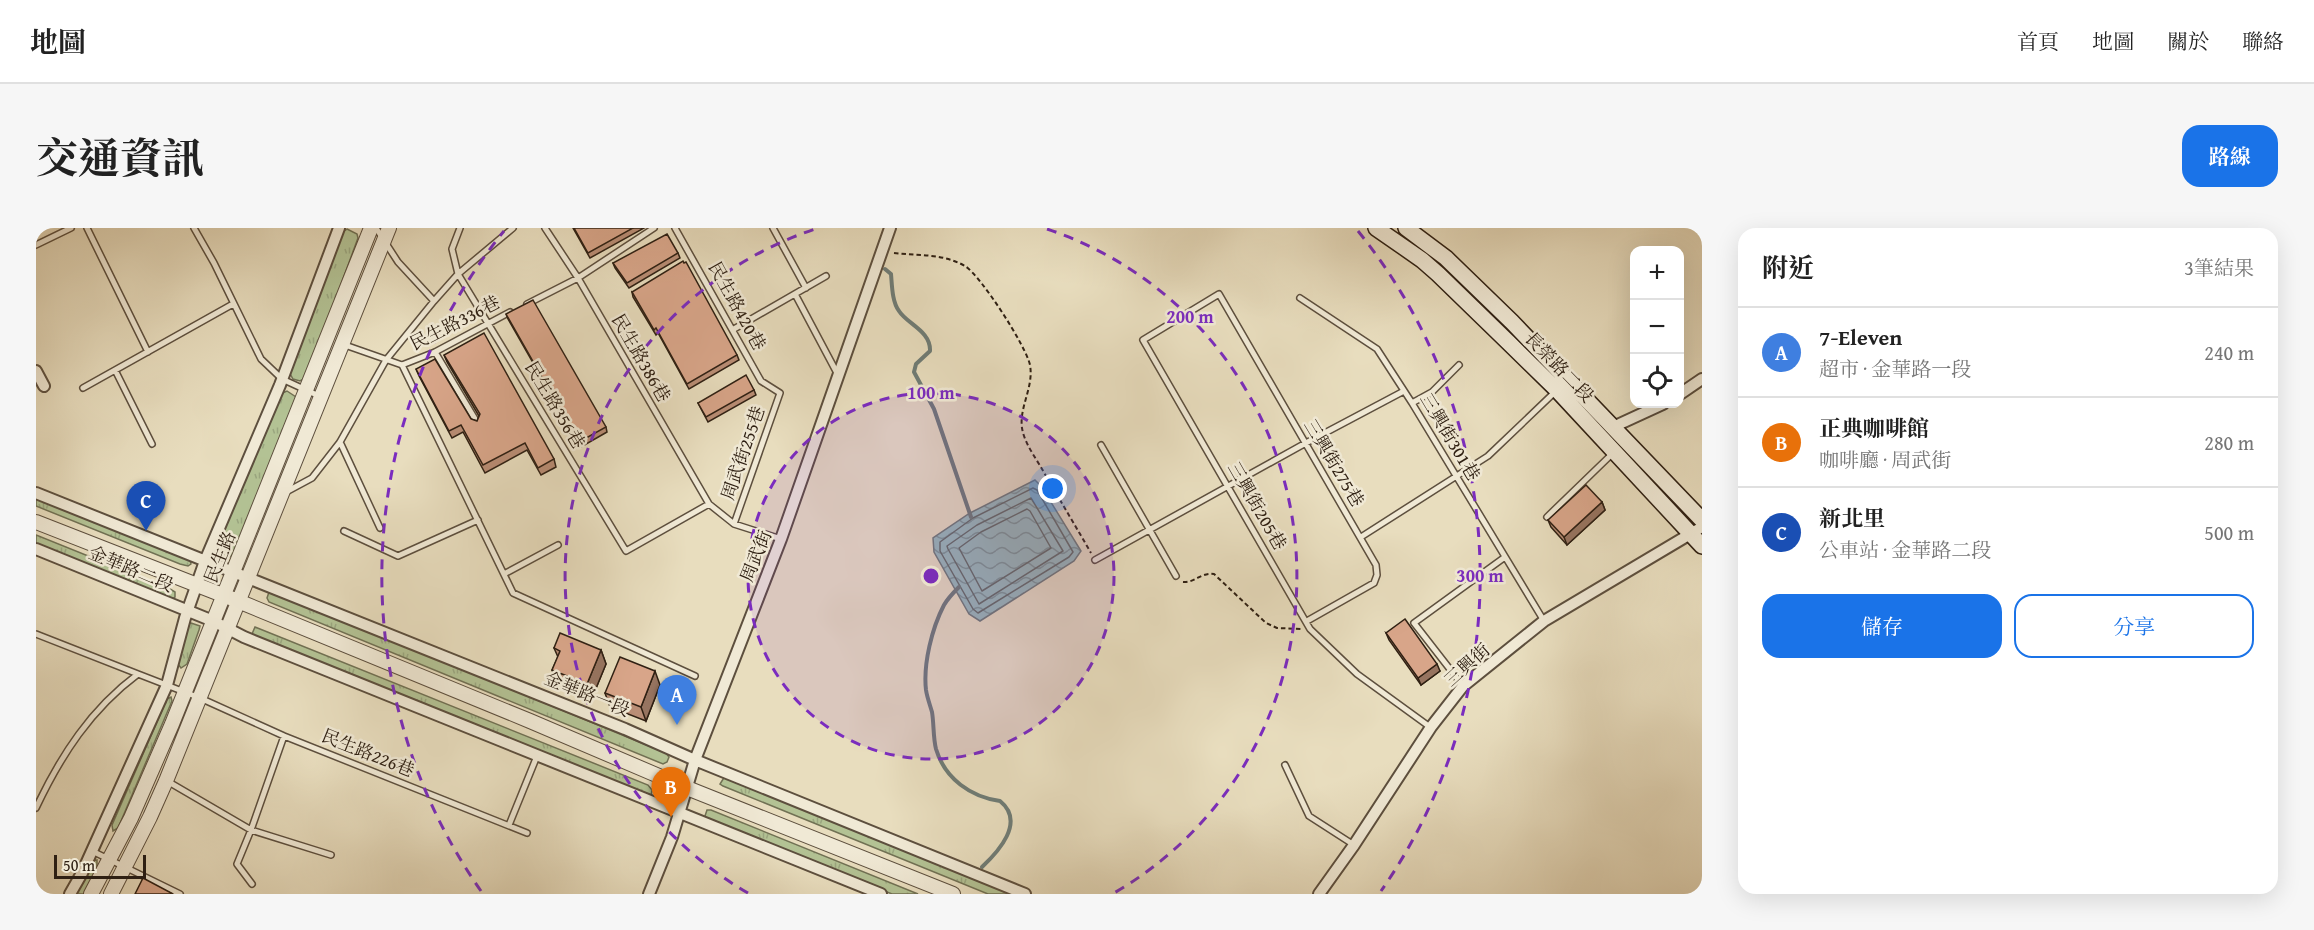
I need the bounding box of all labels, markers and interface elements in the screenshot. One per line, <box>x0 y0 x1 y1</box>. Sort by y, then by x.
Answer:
text: 地圖 <box>30 21 86 62</box>
text: 首頁 <box>2017 26 2059 57</box>
text: 地圖 <box>2092 26 2134 57</box>
text: 關於 <box>2167 26 2209 57</box>
text: 聯絡 <box>2242 26 2284 57</box>
button: 路線 <box>2182 125 2278 187</box>
text: 交通資訊 <box>36 127 204 188</box>
map controls <box>1630 246 1684 408</box>
button: + <box>1630 246 1684 300</box>
text: 附近 <box>1762 248 1814 287</box>
text: 3筆結果 <box>2184 253 2254 282</box>
street label: 民生路420巷 <box>702 256 773 355</box>
street label: 民生路336巷 <box>405 288 505 357</box>
button: − <box>1630 300 1684 354</box>
text: 200 m <box>1166 303 1214 330</box>
street label: 民生路386巷 <box>605 309 678 407</box>
text: 7-Eleven <box>1819 321 1902 353</box>
street label: 長榮路二段 <box>1518 325 1600 408</box>
text: A <box>1775 338 1788 367</box>
text: 240 m <box>2204 338 2254 367</box>
button: locate <box>1630 354 1684 408</box>
text: 超市 · 金華路一段 <box>1819 354 1971 383</box>
street label: 民生路356巷 <box>519 356 592 454</box>
text: 100 m <box>907 379 955 406</box>
street label: 三興街301巷 <box>1414 388 1487 486</box>
street label: 周武街255巷 <box>714 402 771 504</box>
text: 正典咖啡館 <box>1819 412 1929 444</box>
street label: 三興街275巷 <box>1298 414 1371 512</box>
text: B <box>1775 428 1788 457</box>
text: 280 m <box>2204 428 2254 457</box>
text: 咖啡廳 · 周武街 <box>1819 445 1951 474</box>
street label: 三興街205巷 <box>1221 457 1294 555</box>
your location <box>1038 474 1067 503</box>
pin: C <box>126 482 166 531</box>
text: 新北里 <box>1819 502 1885 534</box>
text: C <box>1776 518 1787 547</box>
text: 500 m <box>2204 518 2254 547</box>
street label: 周武街 <box>733 526 778 586</box>
street label: 民生路 <box>197 527 242 587</box>
text: 公車站 · 金華路二段 <box>1819 535 1991 564</box>
street label: 金華路二段 <box>84 539 178 599</box>
text: 300 m <box>1456 562 1504 589</box>
centre of rings <box>921 566 941 586</box>
button: 儲存 <box>1762 594 2002 658</box>
button: 分享 <box>2014 594 2254 658</box>
street label: 三興街 <box>1438 637 1496 693</box>
street label: 金華路一段 <box>540 664 634 723</box>
pin: A <box>658 676 696 725</box>
street label: 民生路226巷 <box>318 722 419 783</box>
pin: B <box>652 768 690 817</box>
scale bar <box>54 852 146 880</box>
text: 50 m <box>63 853 95 877</box>

